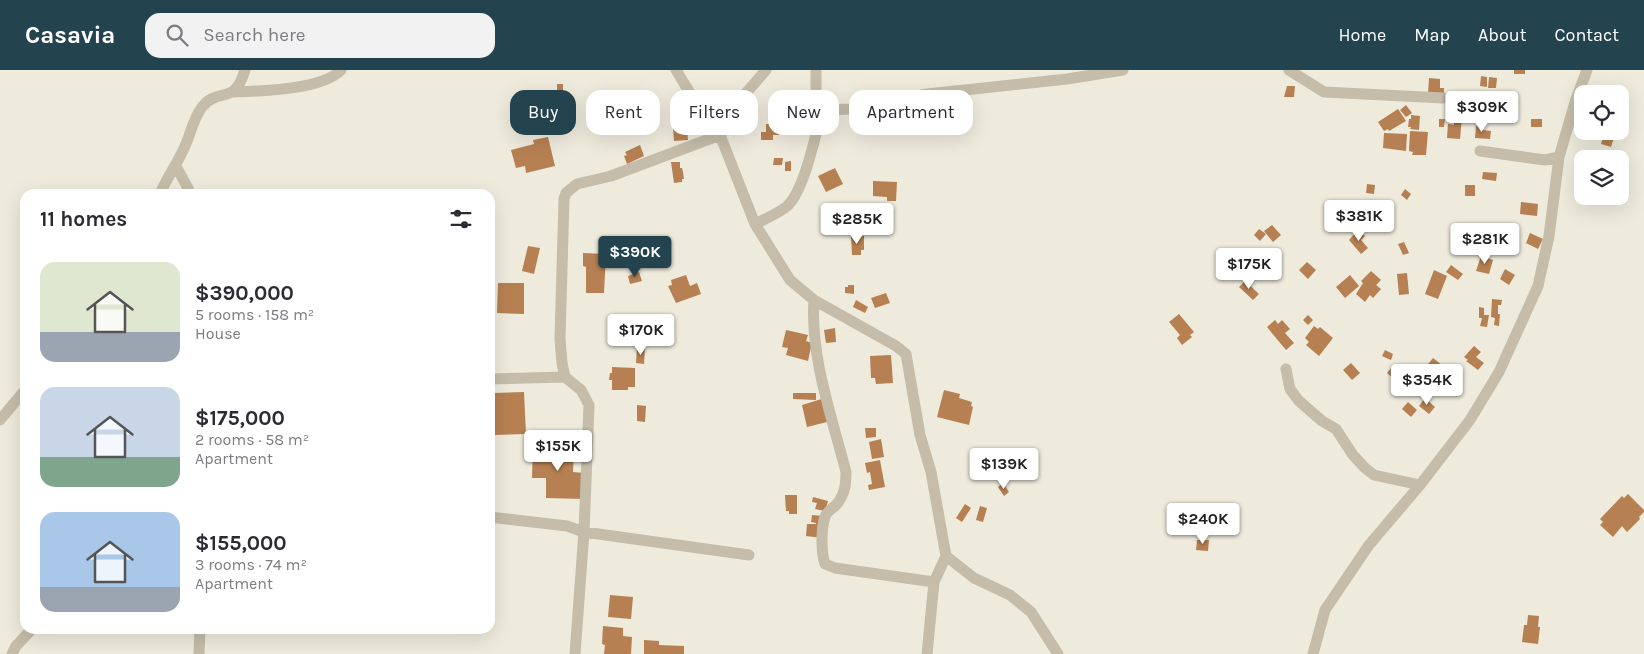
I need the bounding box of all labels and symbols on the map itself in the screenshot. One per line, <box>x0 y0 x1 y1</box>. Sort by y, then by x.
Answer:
pin: $309K <box>1447 90 1517 133</box>
pin: $381K <box>1324 200 1394 242</box>
pin: $285K <box>822 202 892 245</box>
pin: $281K <box>1450 222 1520 265</box>
pin: $390K <box>600 236 670 278</box>
pin: $175K <box>1214 248 1284 290</box>
pin: $170K <box>606 314 676 356</box>
pin: $354K <box>1392 364 1462 406</box>
pin: $155K <box>523 430 593 472</box>
pin: $139K <box>969 448 1039 490</box>
pin: $240K <box>1168 502 1238 545</box>

